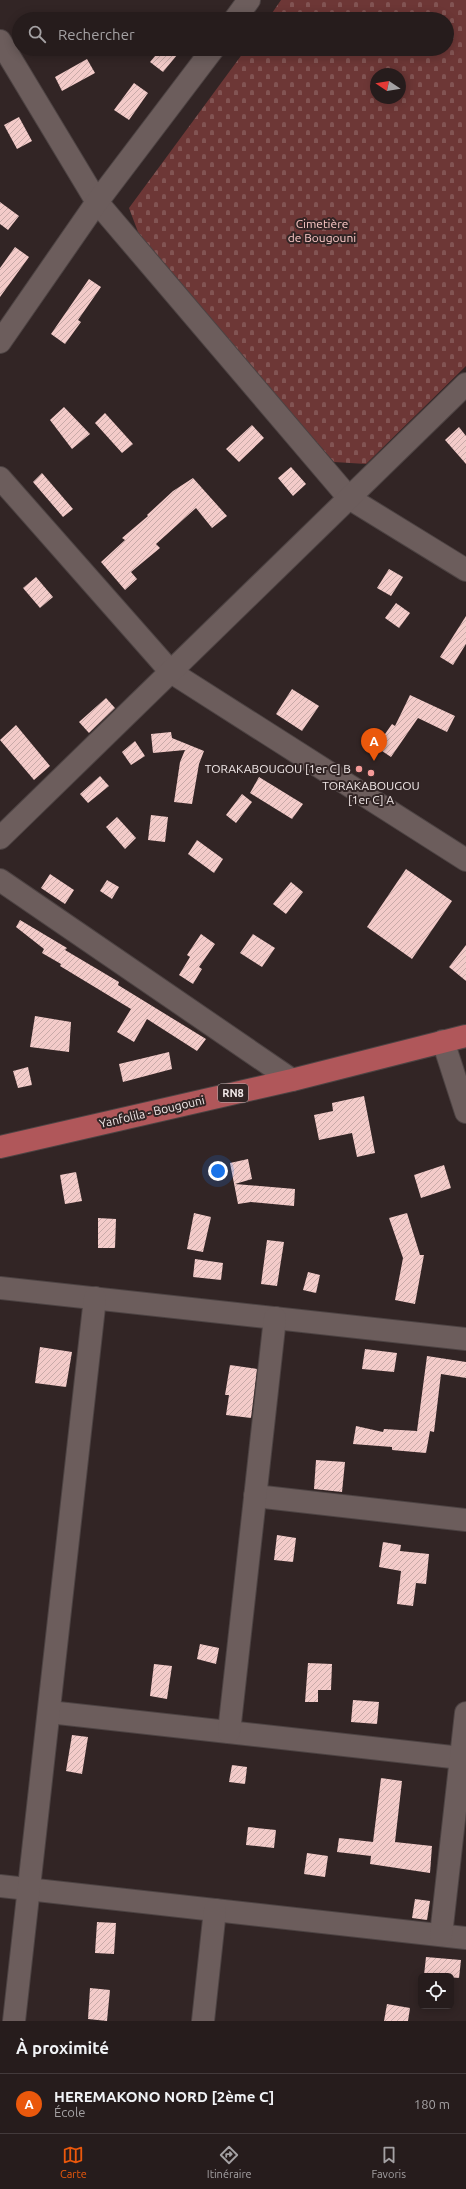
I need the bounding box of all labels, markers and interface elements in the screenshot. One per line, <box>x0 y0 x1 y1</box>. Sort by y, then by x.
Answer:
search box <box>12 12 454 56</box>
icon: search <box>26 23 48 45</box>
text: Rechercher <box>58 26 135 43</box>
north arrow <box>370 68 406 104</box>
park label: Cimetière de Bougouni <box>288 217 356 244</box>
pin: A <box>361 728 387 761</box>
place label: TORAKABOUGOU [1er C] B <box>205 762 351 775</box>
marker: TORAKABOUGOU [1er C] B <box>354 764 364 774</box>
marker: TORAKABOUGOU [1er C] A <box>366 768 376 778</box>
place label: TORAKABOUGOU [1er C] A <box>322 779 420 806</box>
road number: RN8 <box>218 1084 248 1102</box>
street label: Yanfolila - Bougouni <box>98 1093 206 1130</box>
your location <box>208 1161 228 1181</box>
map controls <box>418 1973 454 2009</box>
button: locate <box>418 1973 454 2009</box>
text: À proximité <box>16 2038 109 2057</box>
text: HEREMAKONO NORD [2ème C] <box>54 2088 274 2105</box>
text: A <box>24 2097 34 2111</box>
text: 180 m <box>414 2097 450 2111</box>
text: École <box>54 2105 85 2119</box>
tab: Carte <box>60 2144 87 2180</box>
tab: Itinéraire <box>207 2144 252 2180</box>
tab: Favoris <box>372 2144 406 2180</box>

